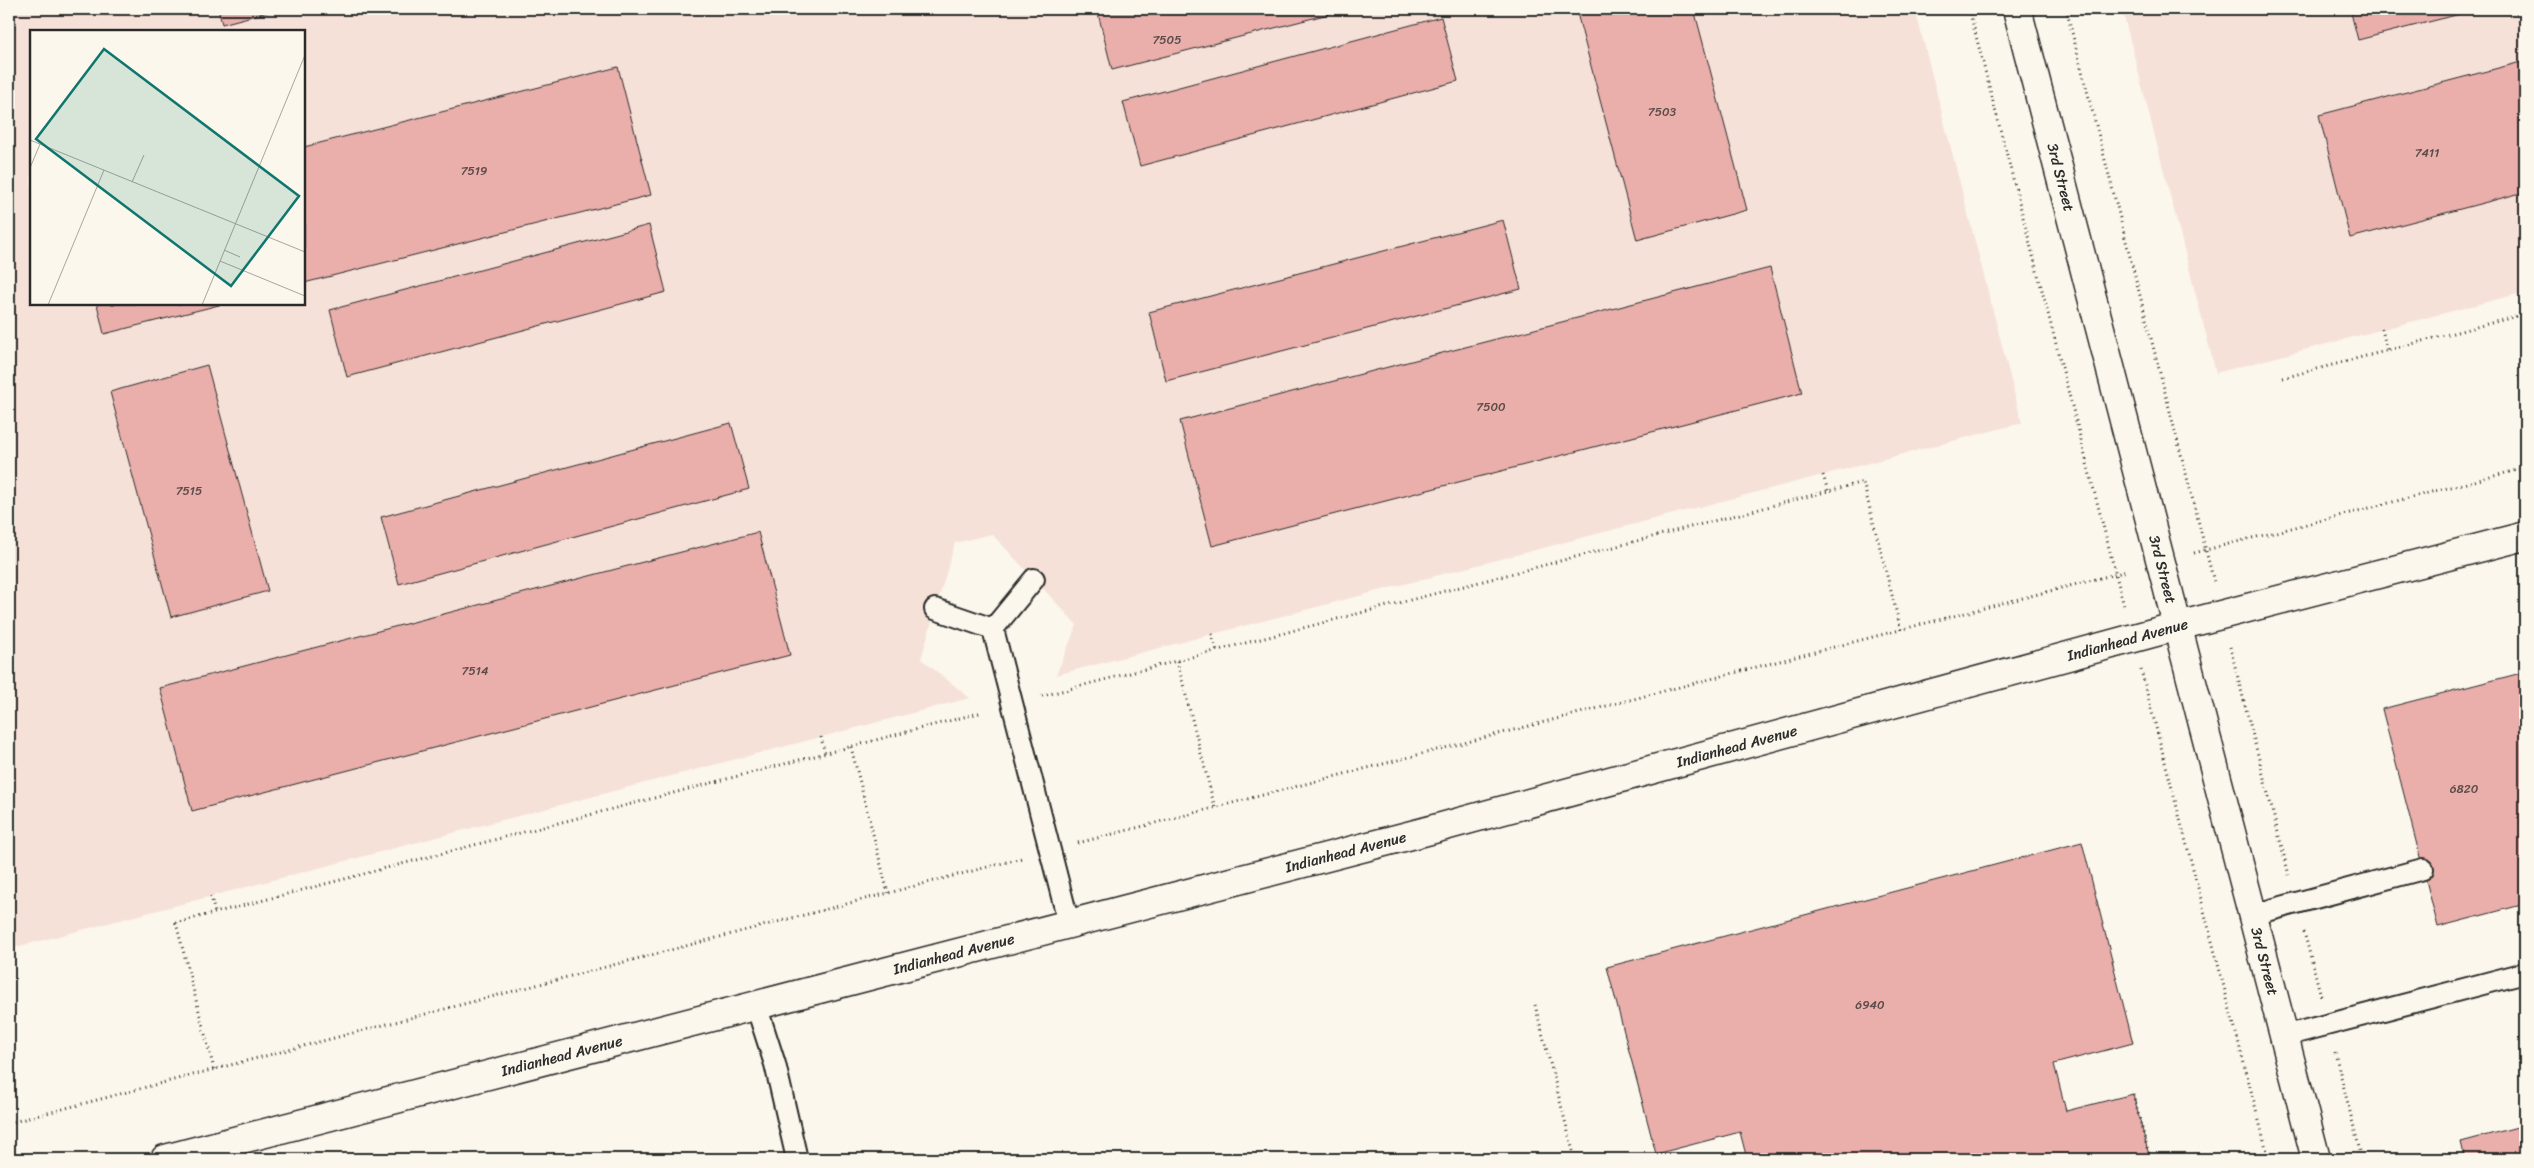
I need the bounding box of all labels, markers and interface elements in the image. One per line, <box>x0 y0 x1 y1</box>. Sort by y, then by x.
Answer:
house number: 7505 <box>1152 29 1182 51</box>
inset map <box>30 30 305 305</box>
house number: 7503 <box>1648 101 1677 123</box>
street label: 3rd Street <box>2039 140 2082 215</box>
house number: 7411 <box>2415 142 2439 164</box>
house number: 7519 <box>461 160 487 182</box>
house number: 7500 <box>1476 396 1506 418</box>
house number: 7515 <box>176 480 202 502</box>
street label: 3rd Street <box>2141 532 2184 607</box>
street label: Indianhead Avenue <box>2063 611 2191 669</box>
house number: 7514 <box>462 660 489 682</box>
street label: Indianhead Avenue <box>1672 717 1801 776</box>
house number: 6820 <box>2450 778 2479 800</box>
street label: Indianhead Avenue <box>1281 824 1410 881</box>
street label: 3rd Street <box>2243 924 2286 999</box>
street label: Indianhead Avenue <box>889 926 1018 982</box>
house number: 6940 <box>1855 994 1885 1016</box>
street label: Indianhead Avenue <box>497 1028 626 1084</box>

